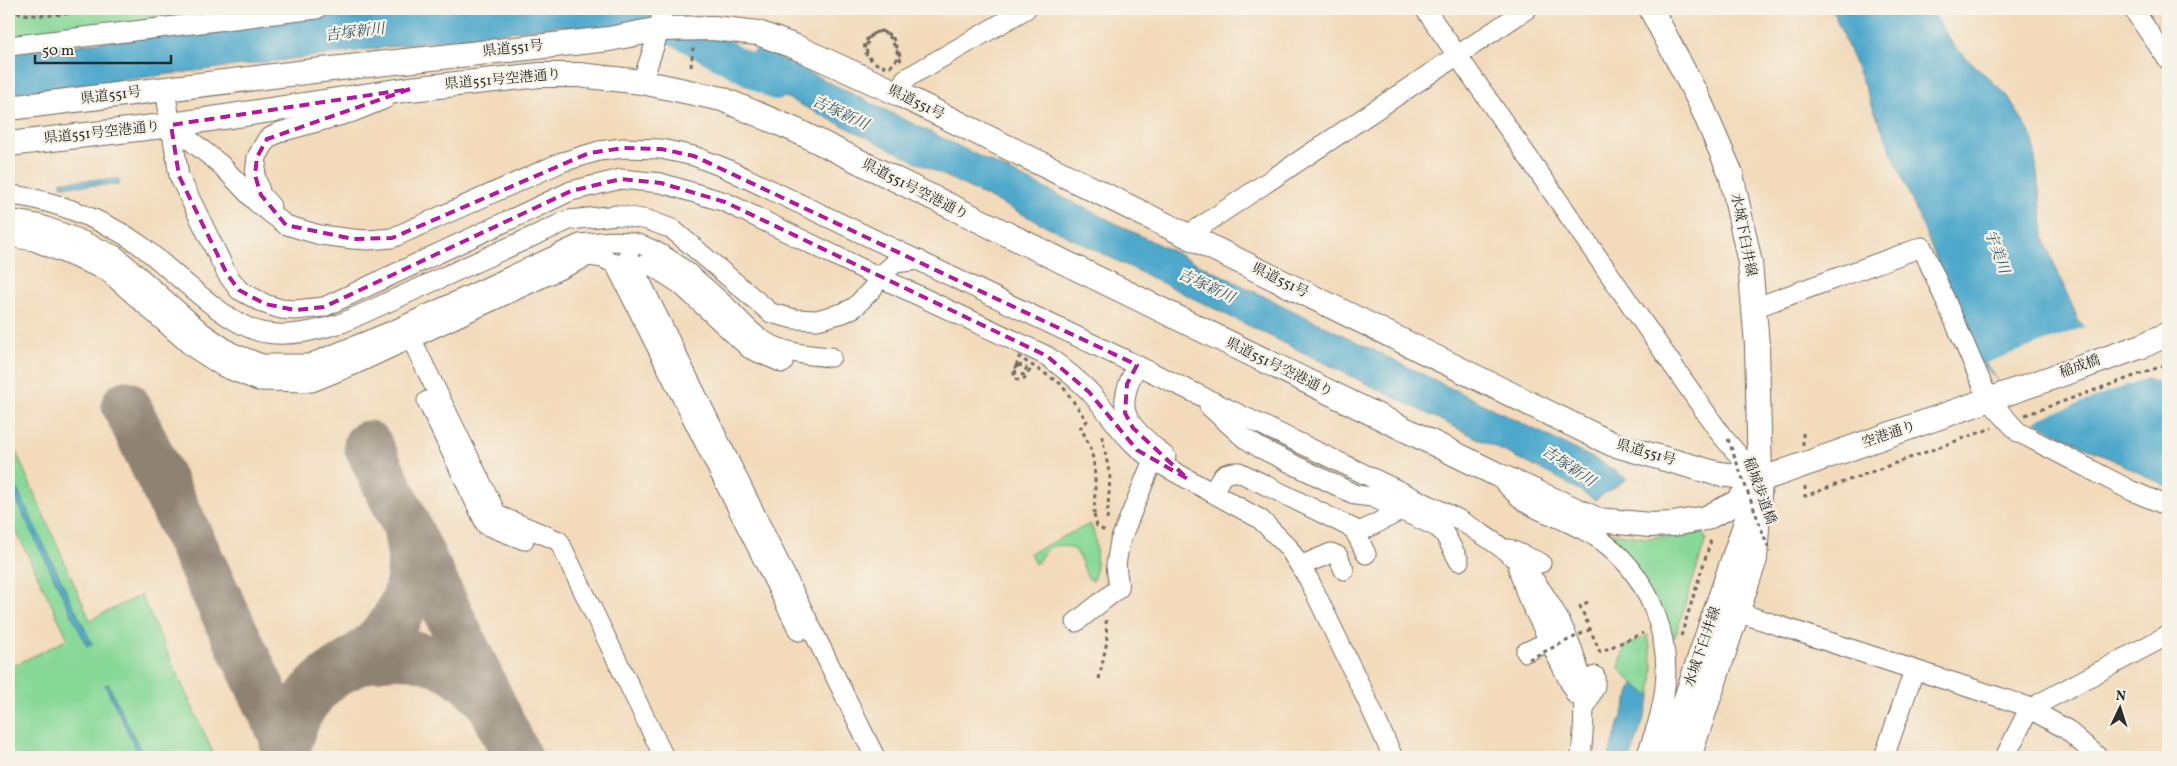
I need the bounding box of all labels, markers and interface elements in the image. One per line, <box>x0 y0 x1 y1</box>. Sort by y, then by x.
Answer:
water label: 吉塚新川 <box>324 19 388 47</box>
scale bar <box>35 32 171 64</box>
street label: 県道551号 <box>482 36 544 62</box>
text: 50 m <box>42 41 74 62</box>
street label: 県道551号空港通り <box>444 65 562 95</box>
street label: 県道551号 <box>884 81 948 125</box>
street label: 県道551号 <box>80 83 142 109</box>
water label: 吉塚新川 <box>808 92 873 137</box>
street label: 県道551号空港通り <box>43 117 161 149</box>
street label: 県道551号空港通り <box>859 155 971 225</box>
street label: 水城下臼井線 <box>1726 192 1760 278</box>
water label: 宇美川 <box>1978 227 2014 279</box>
street label: 県道551号 <box>1248 259 1312 303</box>
water label: 吉塚新川 <box>1174 265 1239 310</box>
street label: 県道551号空港通り <box>1222 334 1336 402</box>
street label: 稲成橋 <box>2057 351 2103 383</box>
street label: 空港通り <box>1859 417 1919 453</box>
street label: 県道551号 <box>1614 435 1678 471</box>
water label: 吉塚新川 <box>1537 442 1600 494</box>
street label: 稲城歩道橋 <box>1738 455 1780 527</box>
street label: 水城下臼井線 <box>1680 604 1726 690</box>
north arrow <box>2094 684 2144 734</box>
text: N <box>2115 687 2127 706</box>

